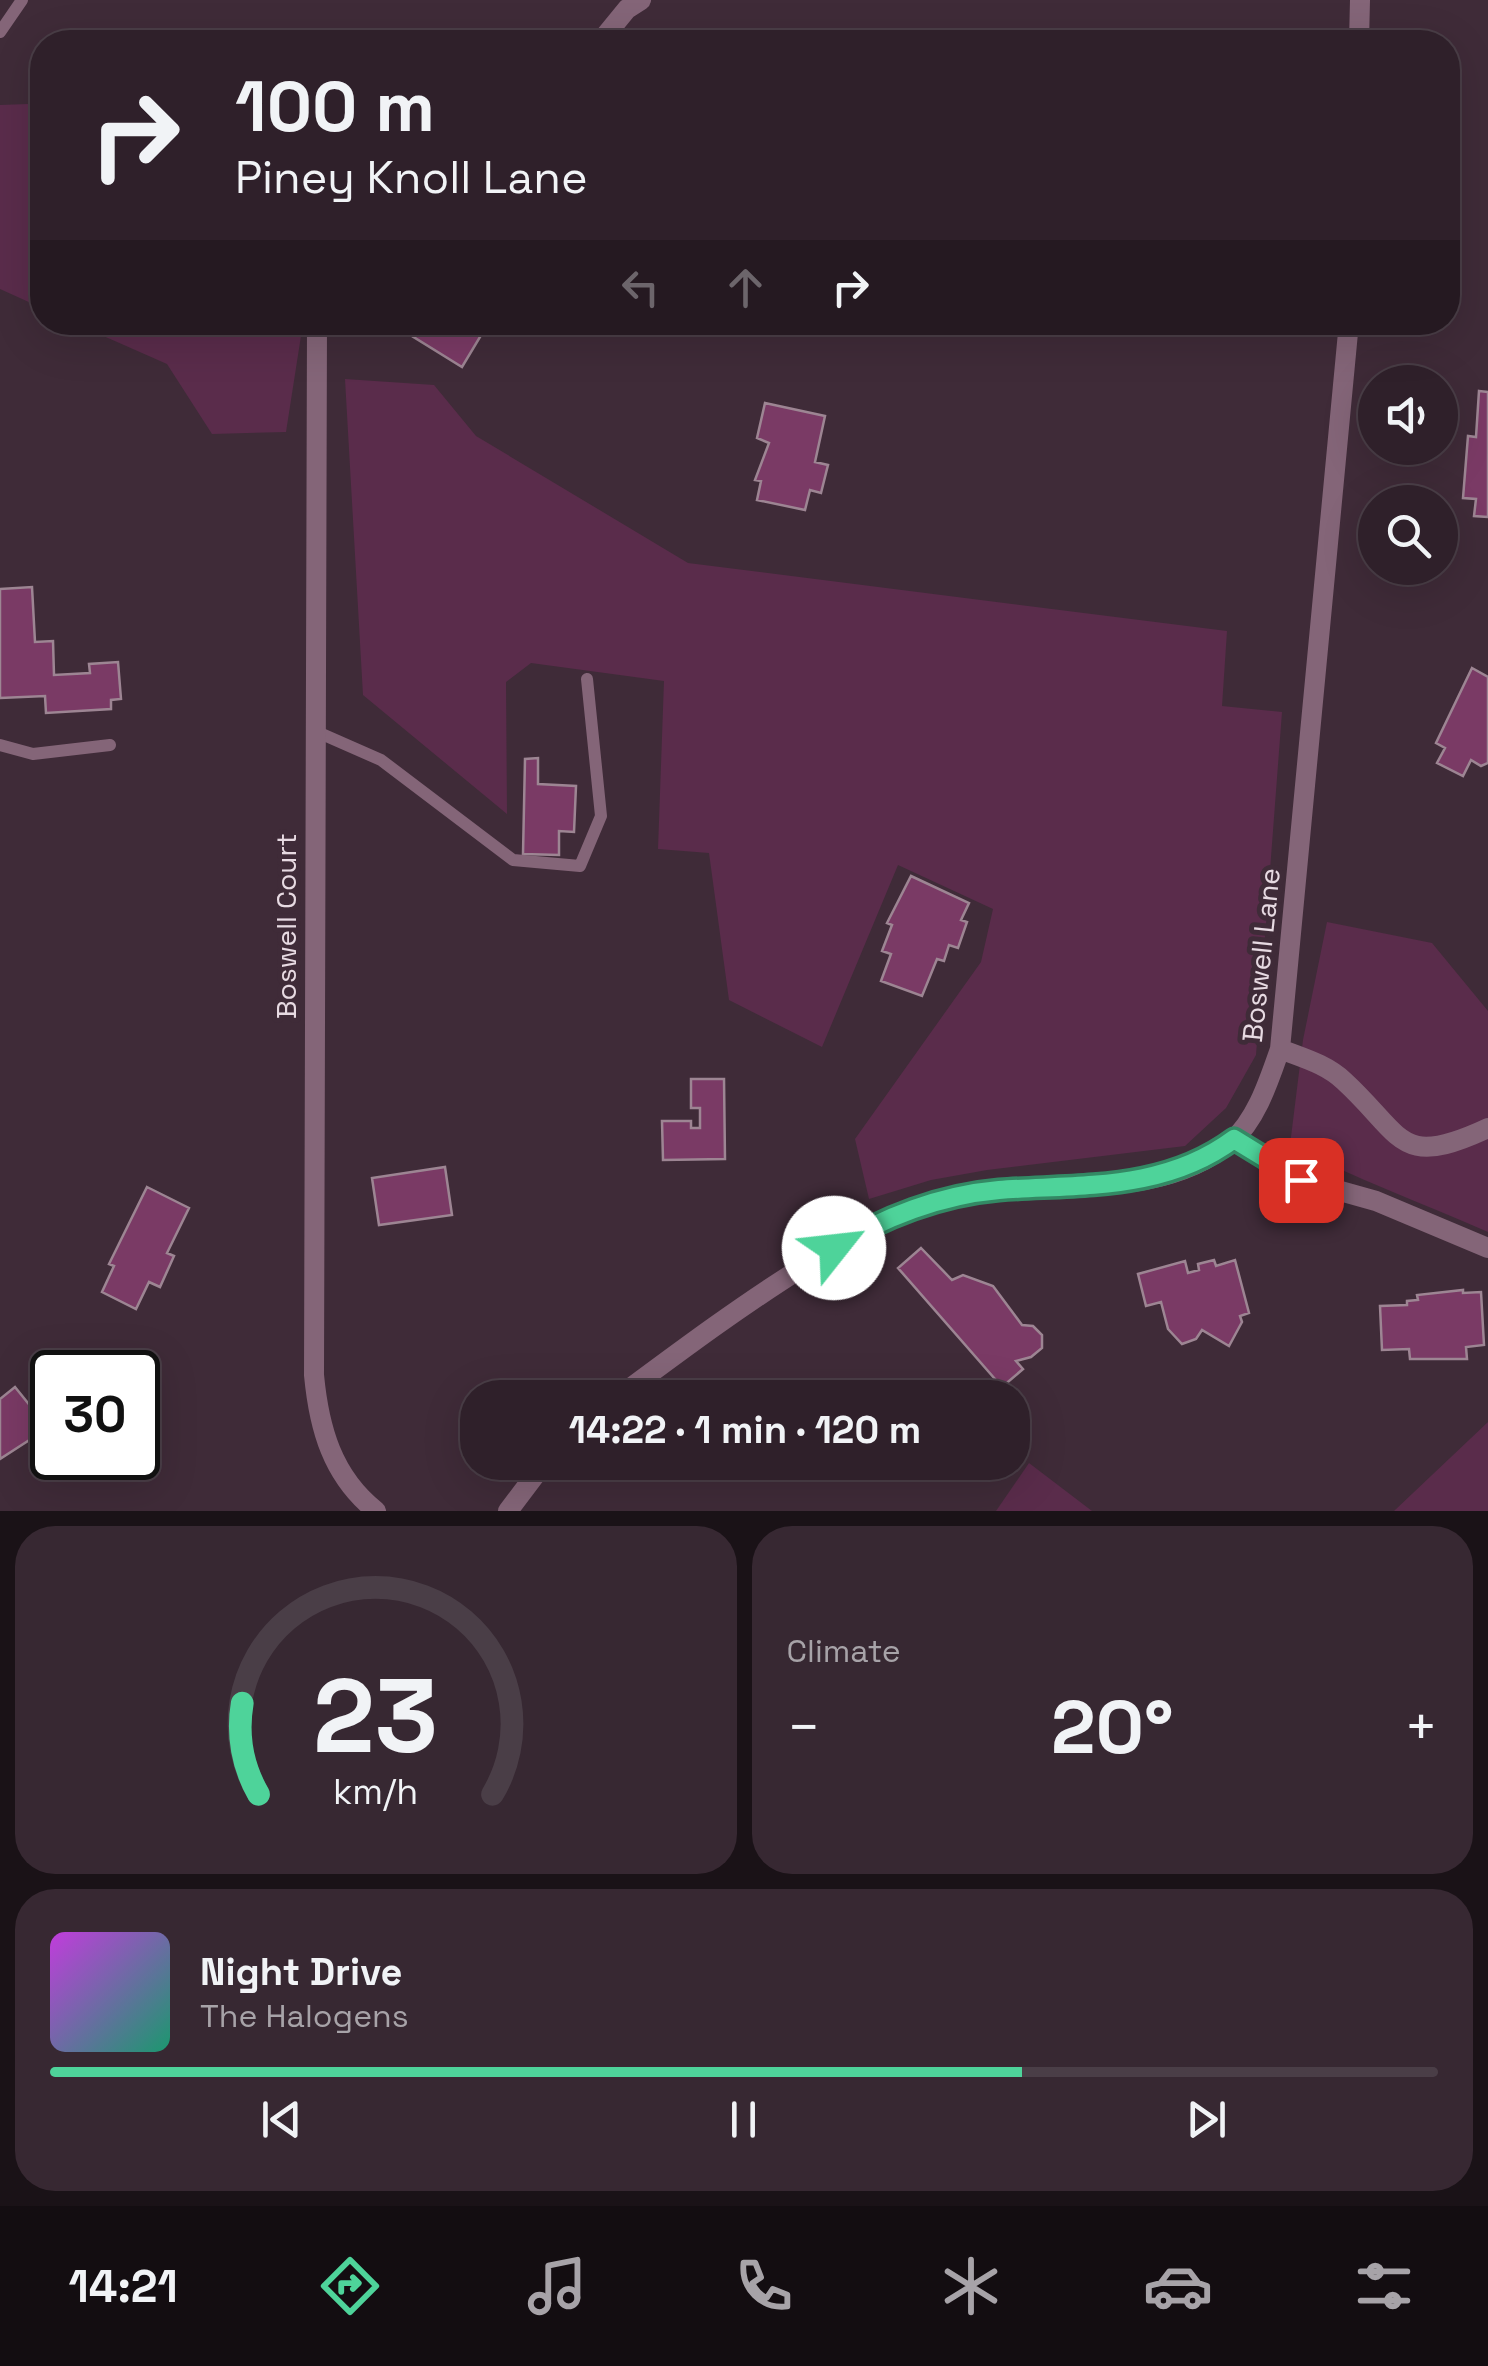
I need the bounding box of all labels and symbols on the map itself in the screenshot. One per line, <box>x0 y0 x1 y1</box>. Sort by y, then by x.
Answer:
street label: Boswell Court <box>268 833 304 1019</box>
street label: Boswell Lane <box>1234 866 1288 1044</box>
pin <box>1259 1138 1344 1223</box>
position arrow <box>782 1196 886 1300</box>
speed limit sign: 30 <box>30 1350 160 1480</box>

